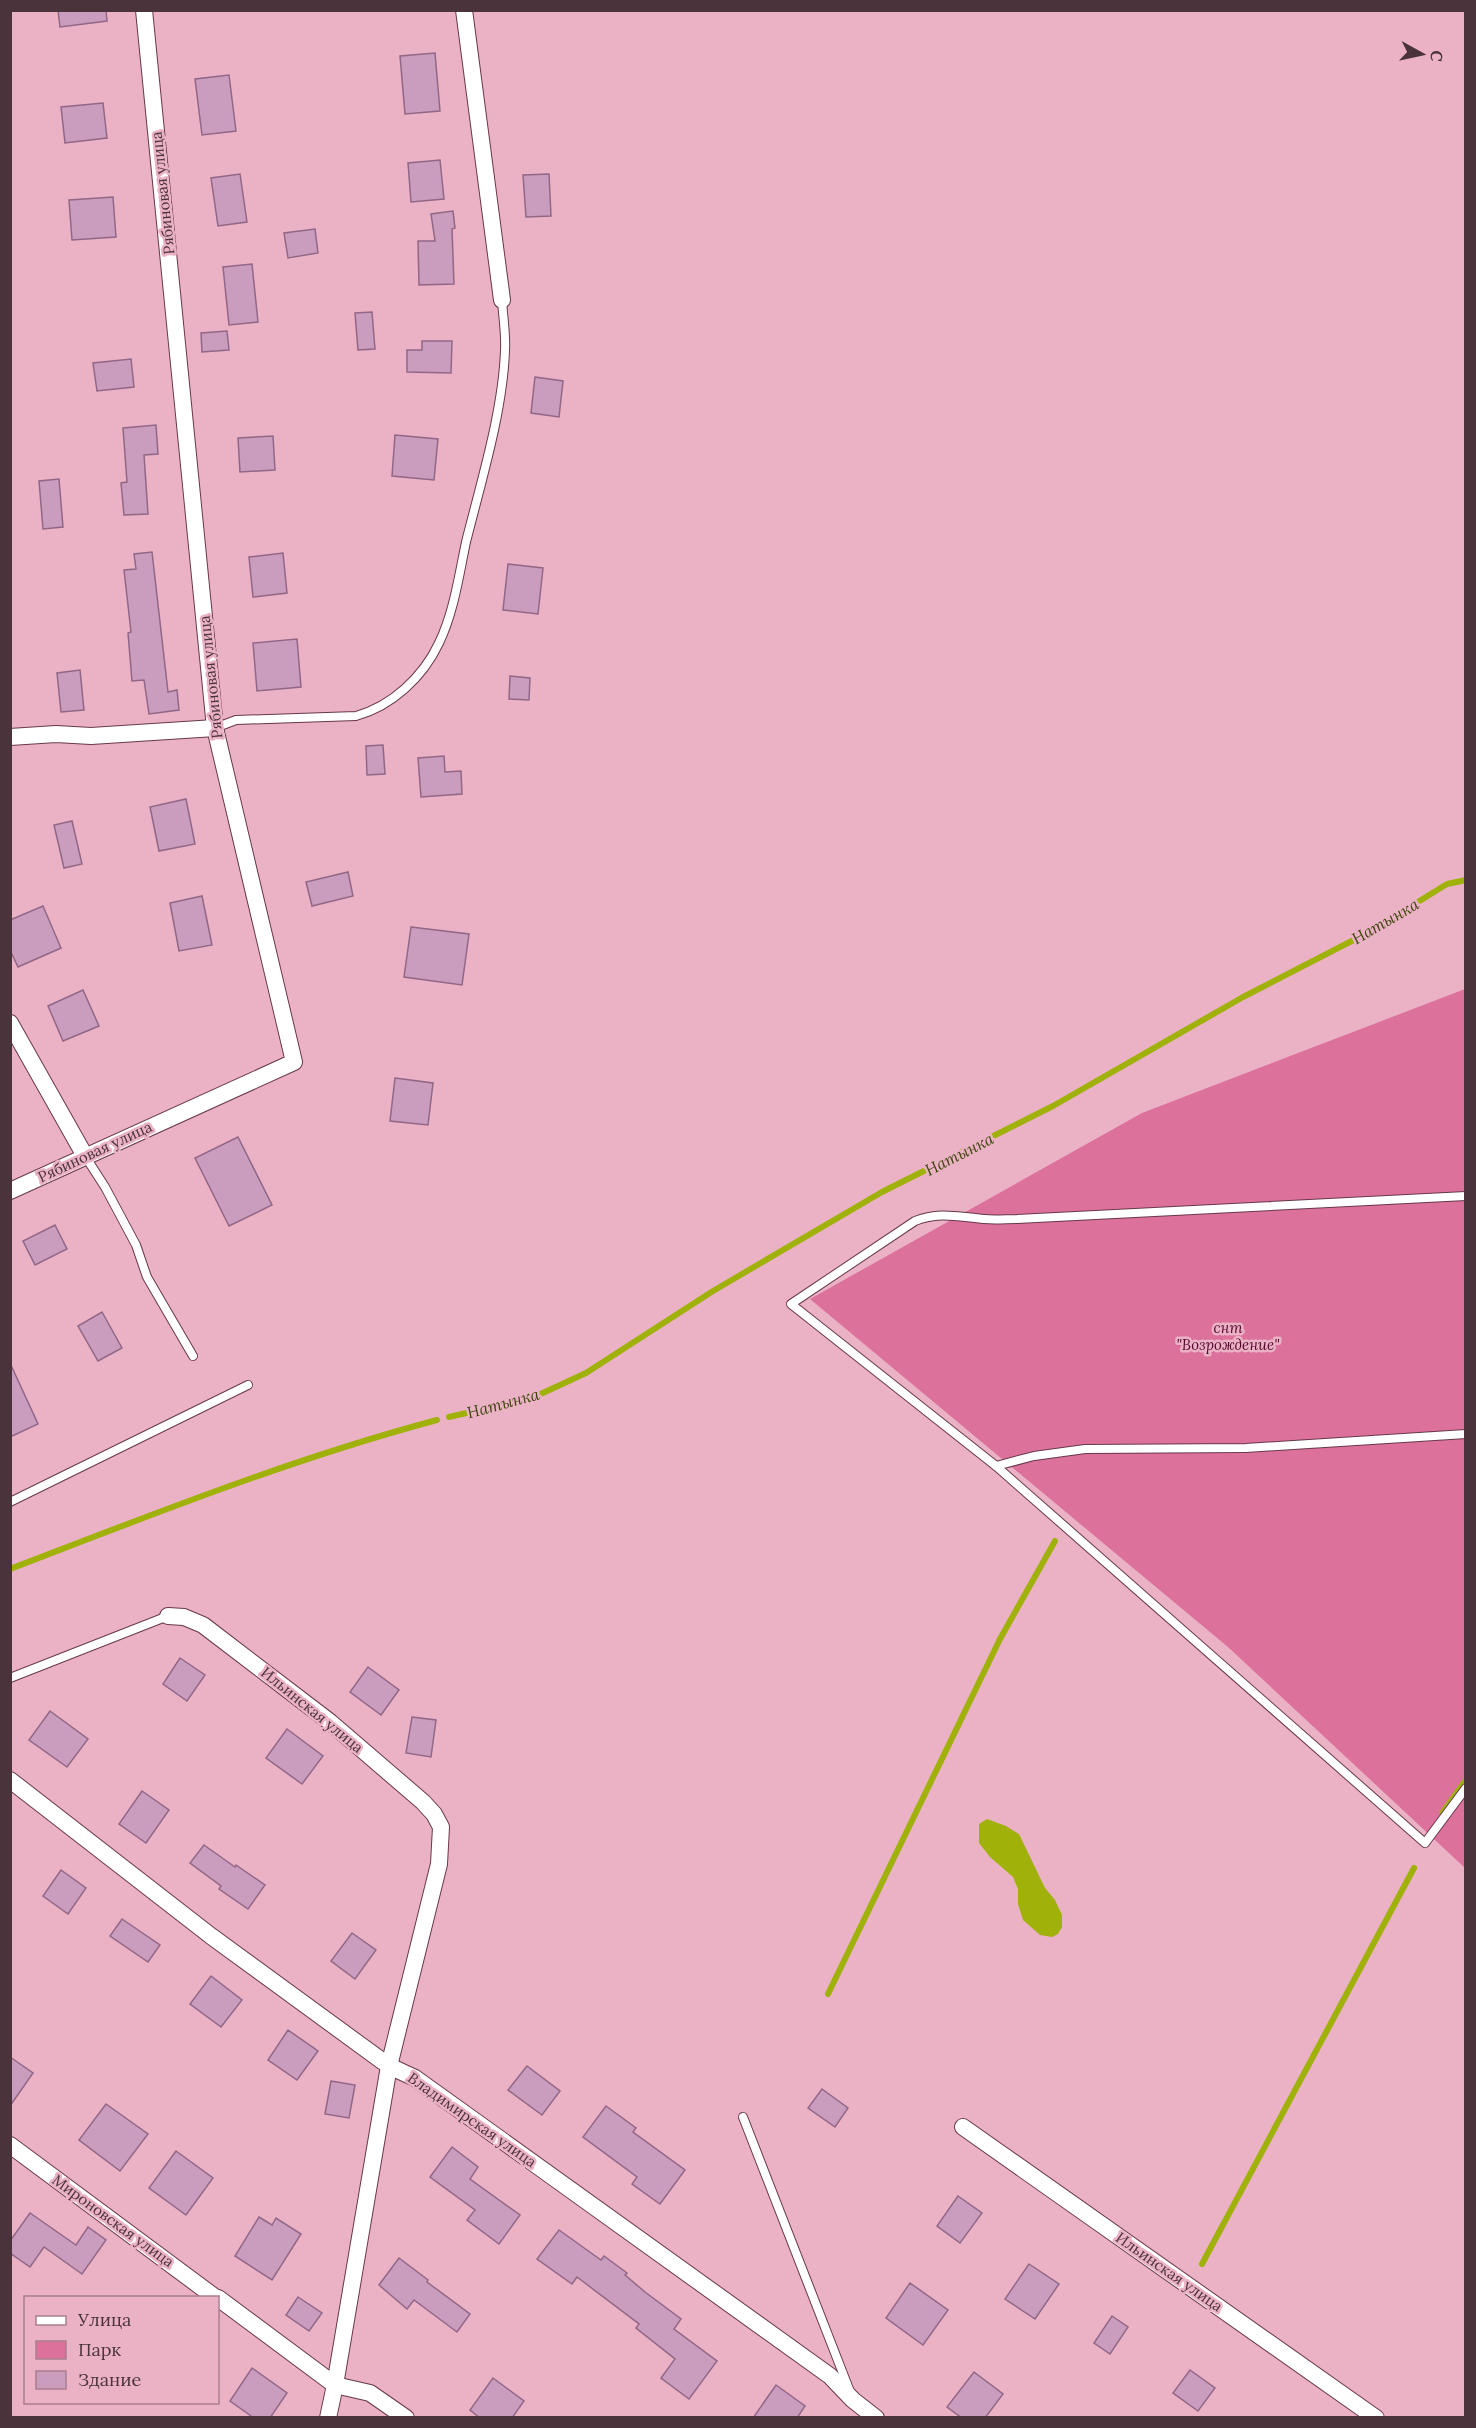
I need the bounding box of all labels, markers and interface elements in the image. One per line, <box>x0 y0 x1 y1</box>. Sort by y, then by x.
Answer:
north arrow <box>1392 24 1452 84</box>
text: С <box>1426 49 1448 63</box>
street label: Рябиновая улица <box>147 130 178 256</box>
street label: Рябиновая улица <box>195 614 226 740</box>
water label: Натынка <box>1348 894 1422 948</box>
street label: Рябиновая улица <box>35 1117 155 1186</box>
water label: Натынка <box>921 1128 997 1180</box>
park label: снт "Возрождение" <box>1177 1318 1280 1354</box>
water label: Натынка <box>465 1384 542 1422</box>
street label: Ильинская улица <box>257 1663 367 1757</box>
street label: Владимирская улица <box>404 2068 540 2171</box>
street label: Мироновская улица <box>49 2170 178 2271</box>
street label: Ильинская улица <box>1112 2228 1227 2316</box>
legend <box>24 2296 219 2404</box>
text: Улица <box>77 2308 131 2331</box>
text: Парк <box>78 2338 122 2361</box>
text: Здание <box>78 2368 141 2391</box>

